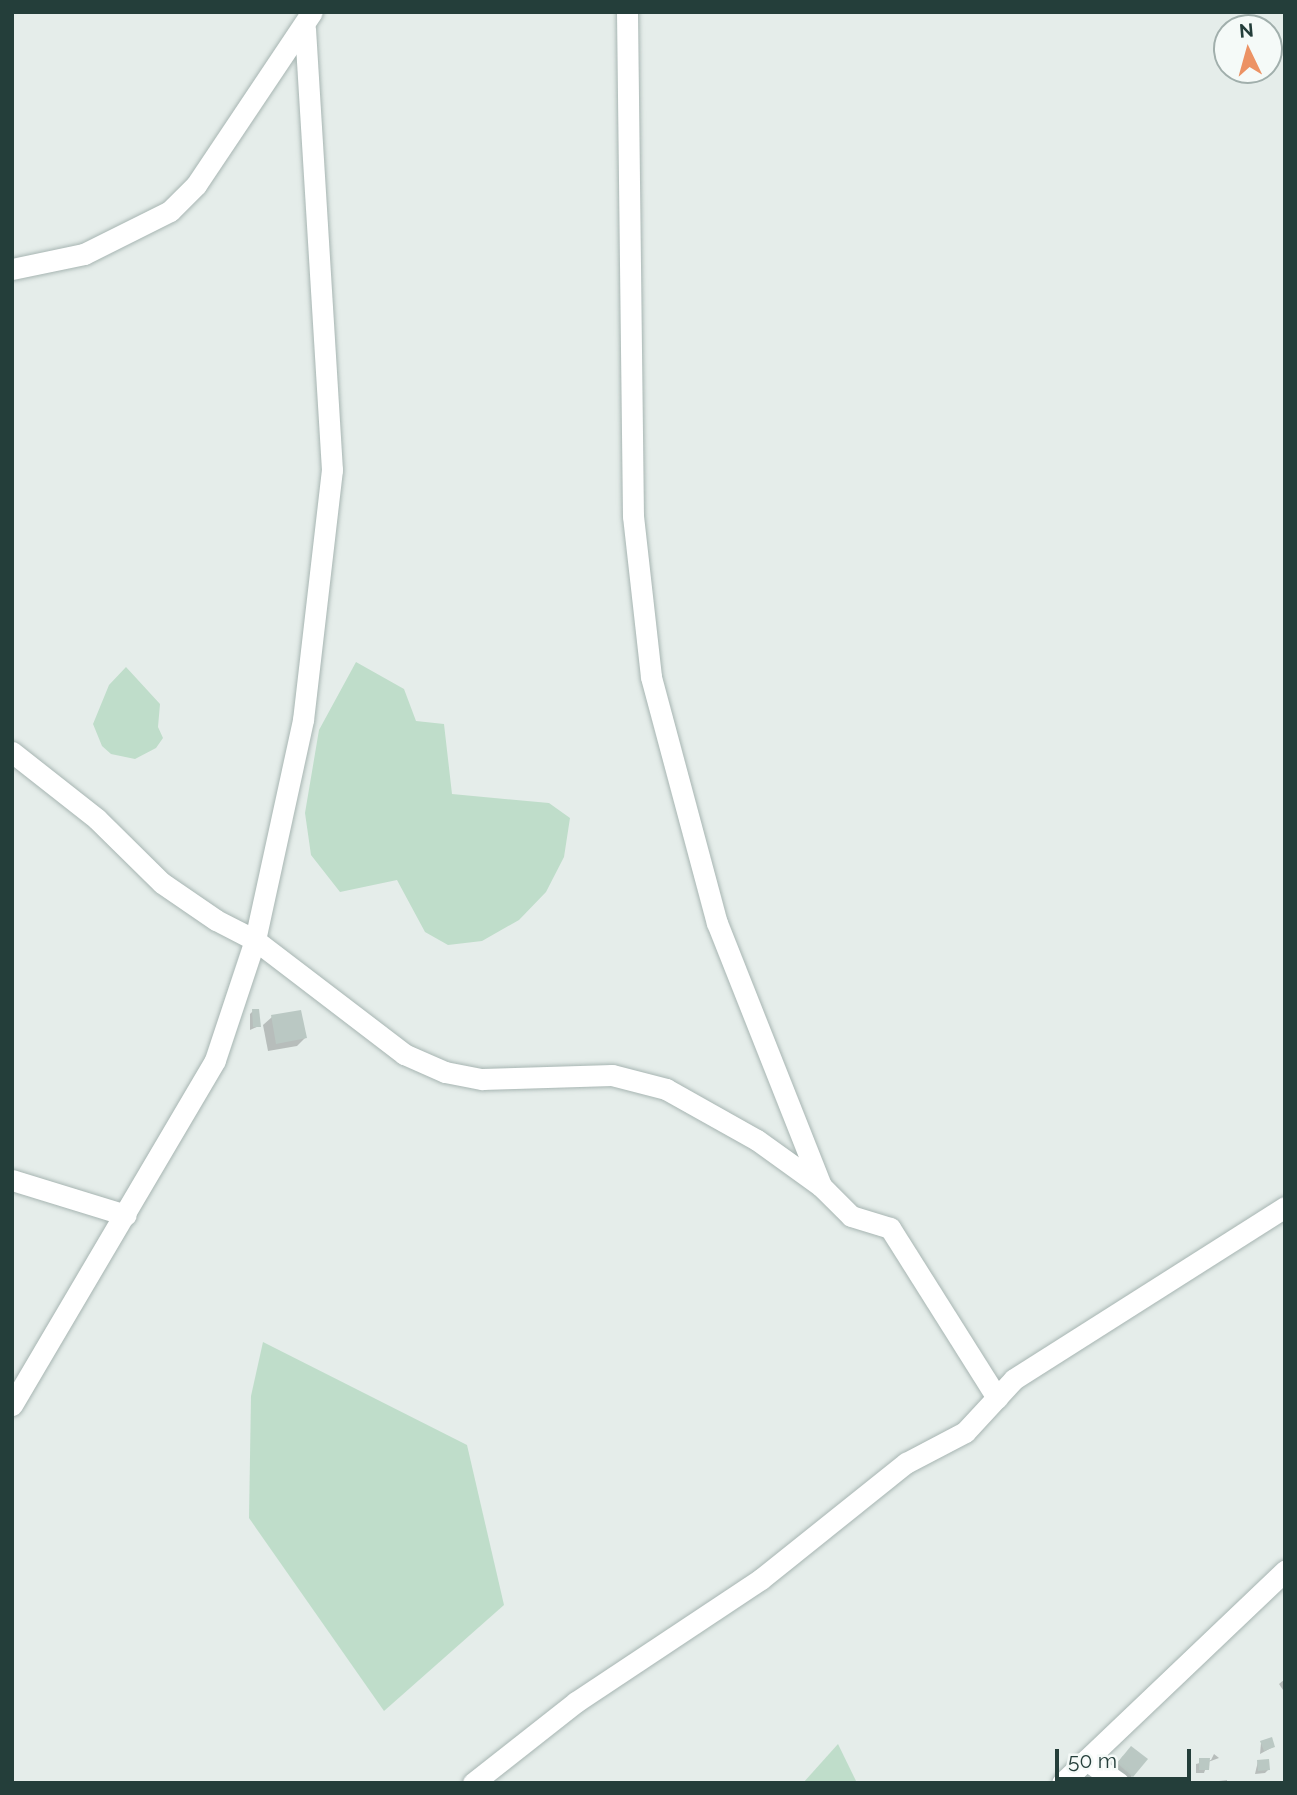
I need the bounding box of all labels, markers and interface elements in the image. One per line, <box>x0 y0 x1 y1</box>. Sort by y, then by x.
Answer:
north arrow <box>1213 14 1283 84</box>
text: N <box>1238 18 1255 42</box>
scale bar <box>1059 1736 1196 1780</box>
text: 50 m <box>1068 1748 1117 1773</box>

